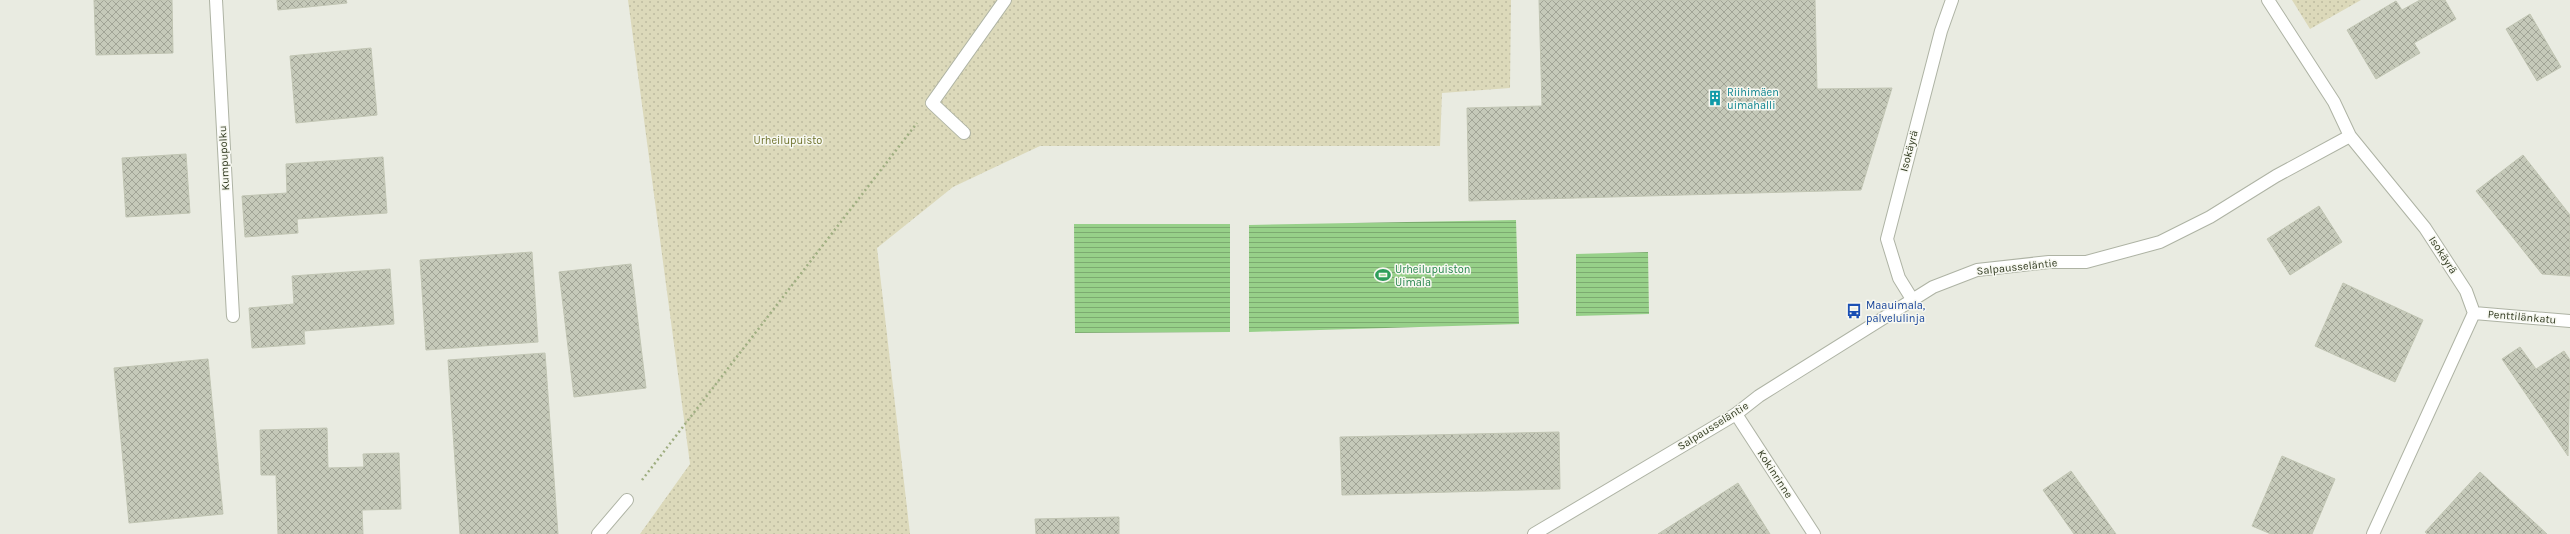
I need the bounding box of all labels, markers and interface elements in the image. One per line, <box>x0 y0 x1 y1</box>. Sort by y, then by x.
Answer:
place label: Riihimäen uimahalli <box>1727 86 1779 112</box>
building icon: Riihimäen uimahalli <box>1706 89 1724 107</box>
street label: Kumpupolku <box>216 125 232 191</box>
street label: Isokäyrä <box>1897 129 1921 173</box>
park label: Urheilupuisto <box>754 134 822 147</box>
street label: Isokäyrä <box>2426 234 2460 276</box>
street label: Salpausseläntie <box>1976 256 2058 278</box>
place label: Urheilupuiston Uimala <box>1395 263 1470 289</box>
sports icon: Urheilupuiston Uimala <box>1374 266 1392 284</box>
place label: Maauimala, palvelulinja <box>1866 299 1925 325</box>
bus stop icon: Maauimala, palvelulinja <box>1845 302 1863 320</box>
street label: Penttilänkatu <box>2487 308 2557 326</box>
street label: Salpausseläntie <box>1675 399 1751 453</box>
street label: Kokinrinne <box>1755 447 1796 501</box>

